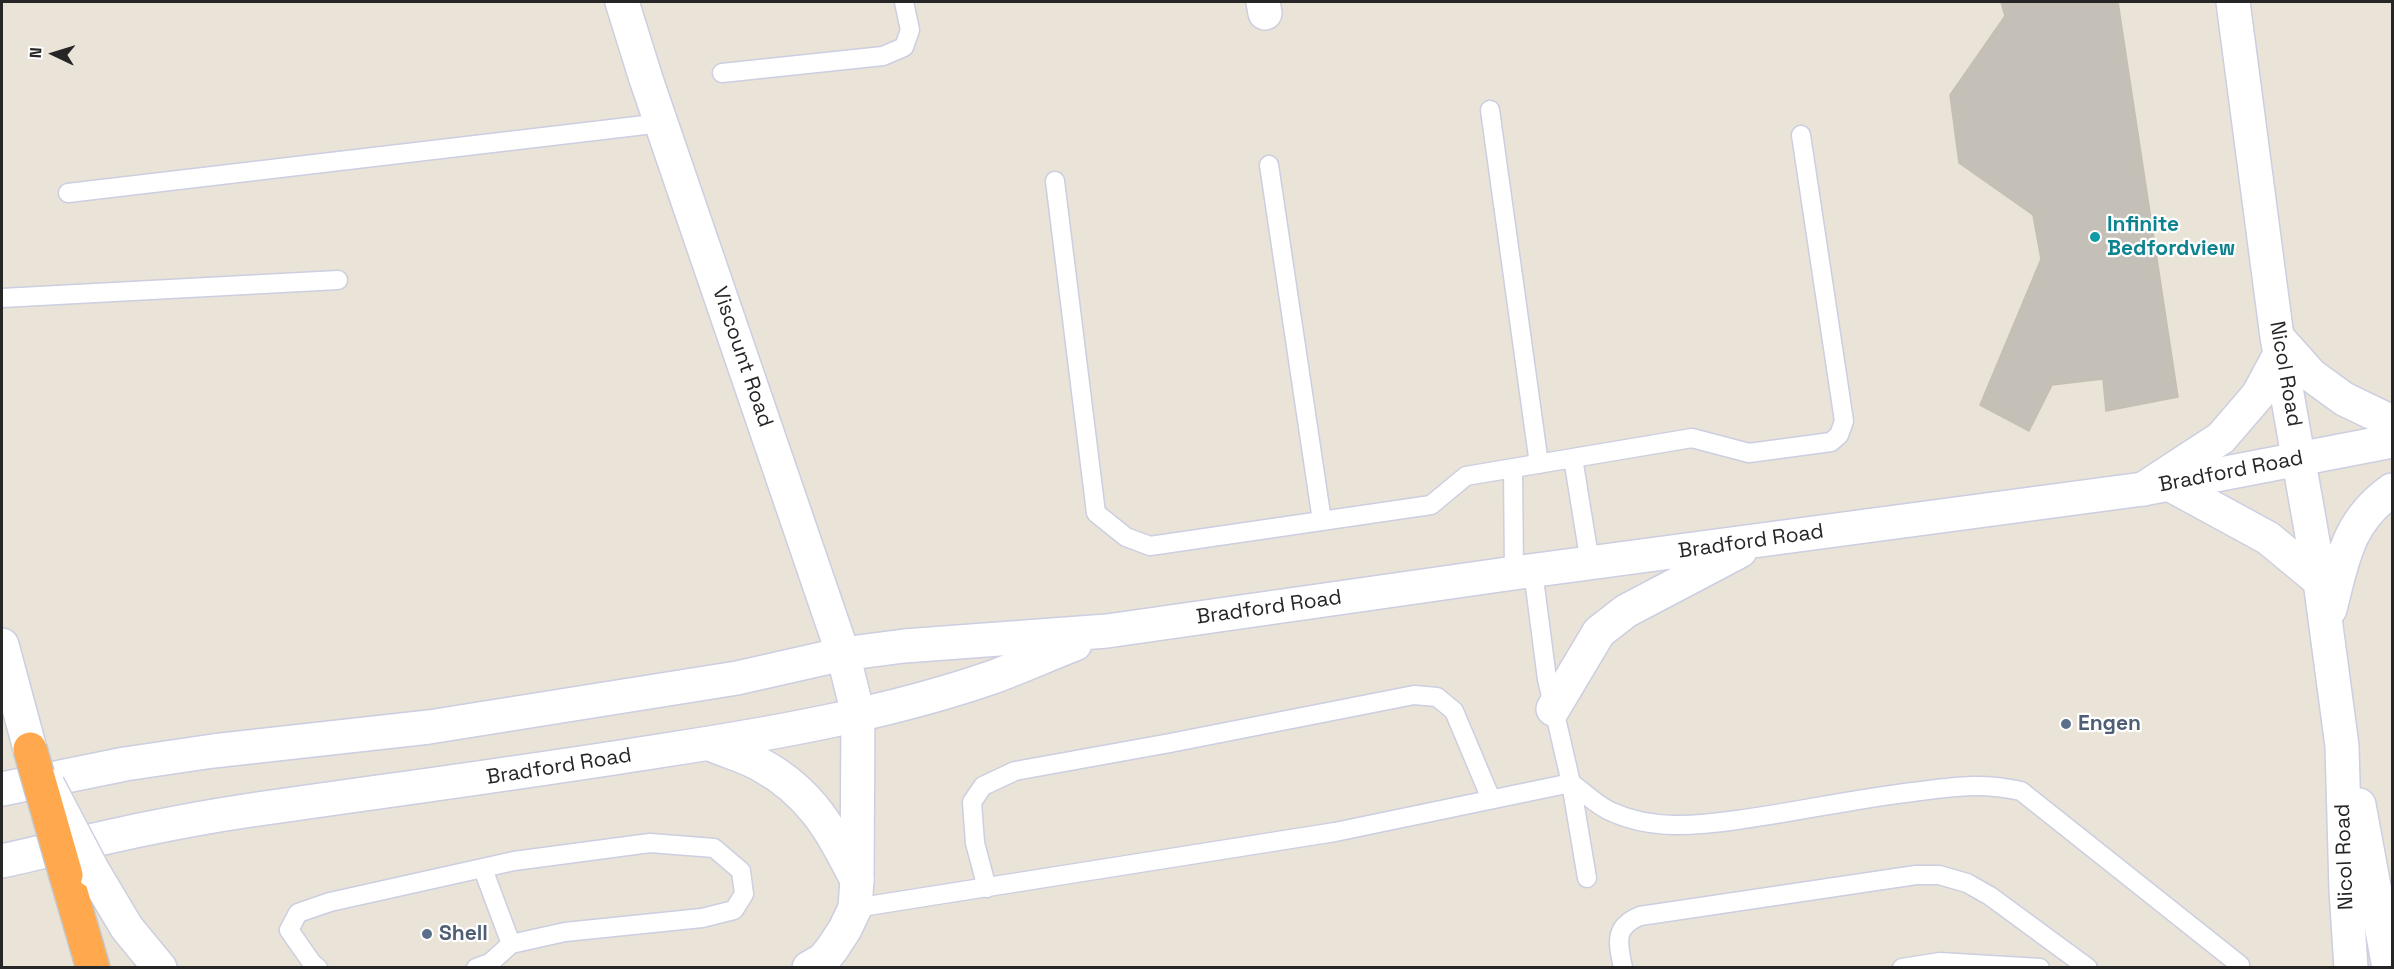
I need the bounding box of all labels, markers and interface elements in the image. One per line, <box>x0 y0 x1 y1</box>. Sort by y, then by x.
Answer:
north arrow <box>24 24 84 84</box>
text: N <box>25 47 46 59</box>
place label: Infinite Bedfordview <box>2107 212 2235 262</box>
marker: Infinite Bedfordview <box>2088 230 2102 244</box>
street label: Viscount Road <box>706 284 778 430</box>
street label: Nicol Road <box>2263 319 2307 429</box>
street label: Bradford Road <box>2157 446 2305 498</box>
street label: Bradford Road <box>1677 519 1825 565</box>
street label: Bradford Road <box>1195 585 1343 631</box>
place label: Engen <box>2078 711 2141 737</box>
marker: Engen <box>2059 717 2073 731</box>
street label: Bradford Road <box>485 743 633 791</box>
street label: Nicol Road <box>2331 803 2359 911</box>
place label: Shell <box>439 921 488 947</box>
marker: Shell <box>420 927 434 941</box>

